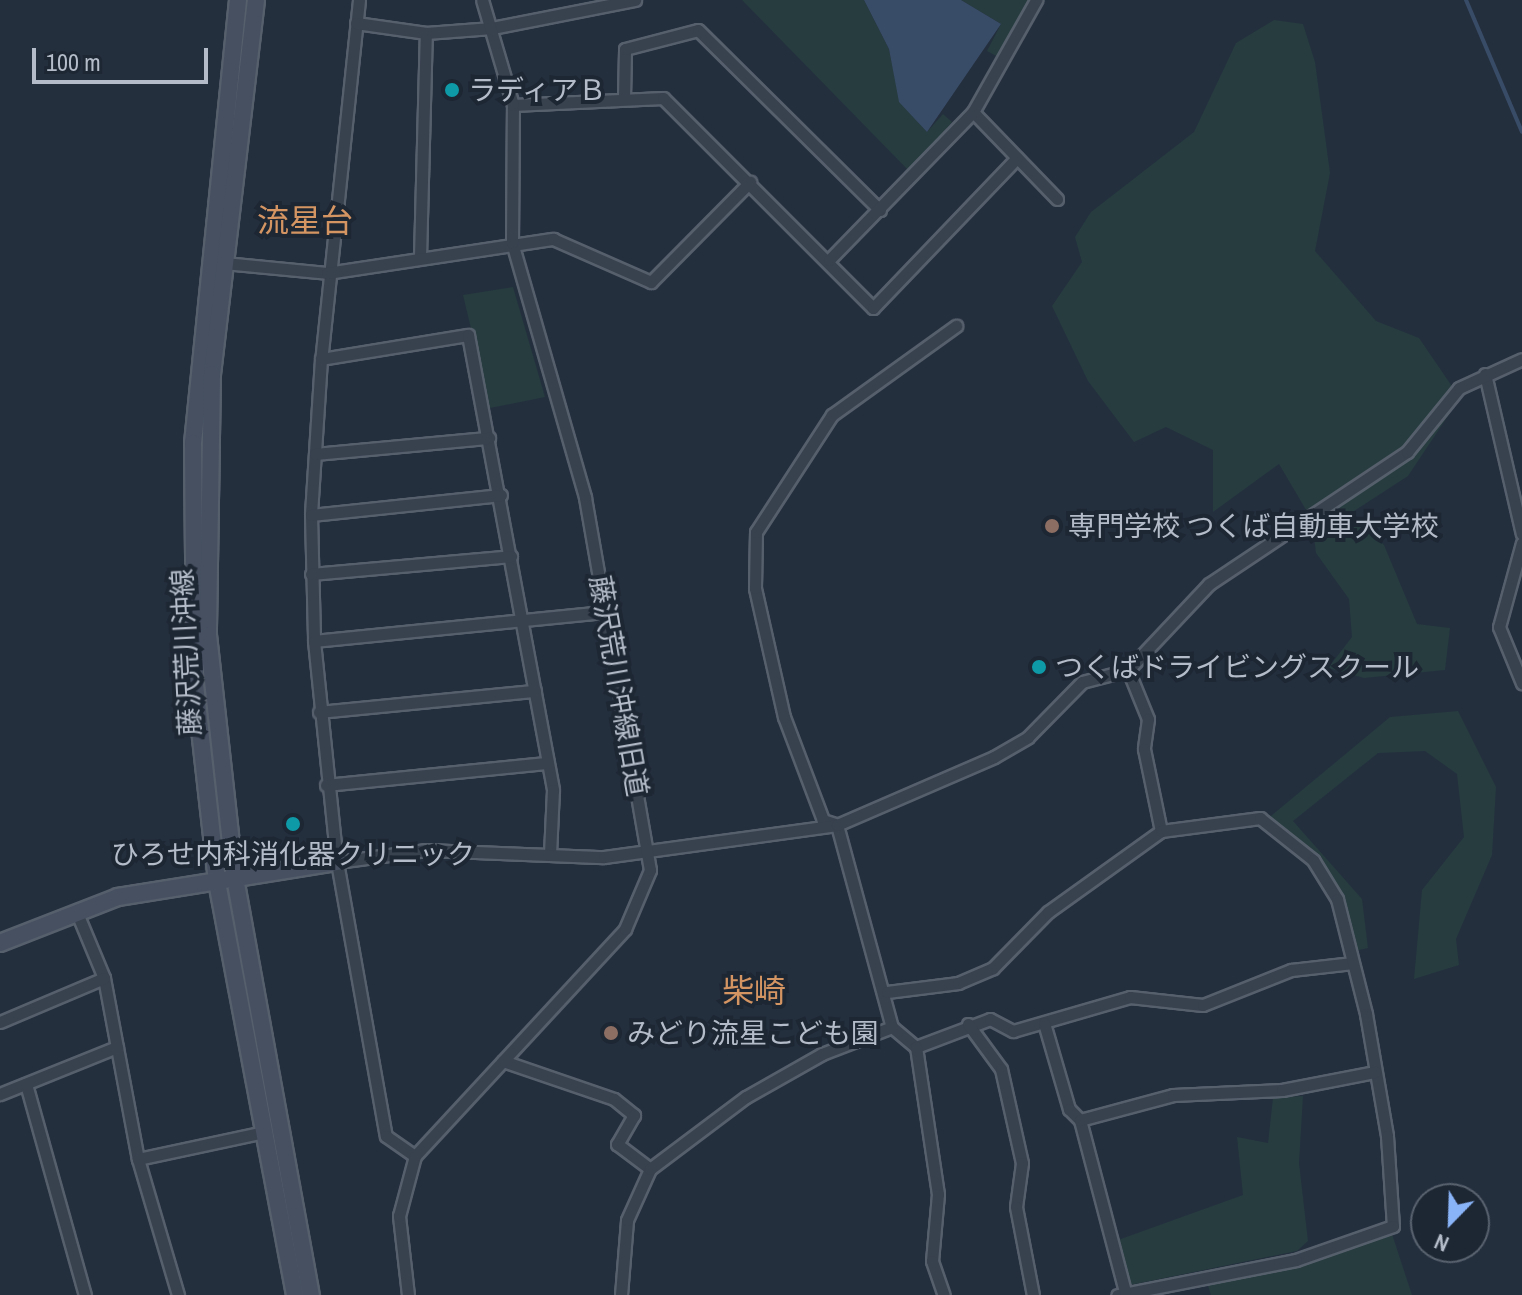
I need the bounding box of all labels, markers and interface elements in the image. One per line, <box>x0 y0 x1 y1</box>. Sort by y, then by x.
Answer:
scale bar <box>36 32 212 82</box>
text: 100 m <box>46 46 101 78</box>
place label: ラディアＢ <box>468 73 608 107</box>
marker: ラディアＢ <box>443 81 461 99</box>
district label: 流星台 <box>257 202 353 240</box>
place label: 専門学校 つくば自動車大学校 <box>1068 509 1438 543</box>
marker: 専門学校 つくば自動車大学校 <box>1043 517 1061 535</box>
street label: 藤沢荒川沖線 <box>165 567 207 737</box>
street label: 藤沢荒川沖線旧道 <box>583 573 655 799</box>
place label: つくばドライビングスクール <box>1055 650 1419 684</box>
marker: つくばドライビングスクール <box>1030 658 1048 676</box>
marker: ひろせ内科消化器クリニック <box>284 815 302 833</box>
place label: ひろせ内科消化器クリニック <box>111 837 475 871</box>
district label: 柴崎 <box>722 972 786 1010</box>
place label: みどり流星こども園 <box>627 1016 879 1050</box>
marker: みどり流星こども園 <box>602 1024 620 1042</box>
north arrow <box>1410 1183 1490 1263</box>
text: N <box>1430 1227 1453 1260</box>

